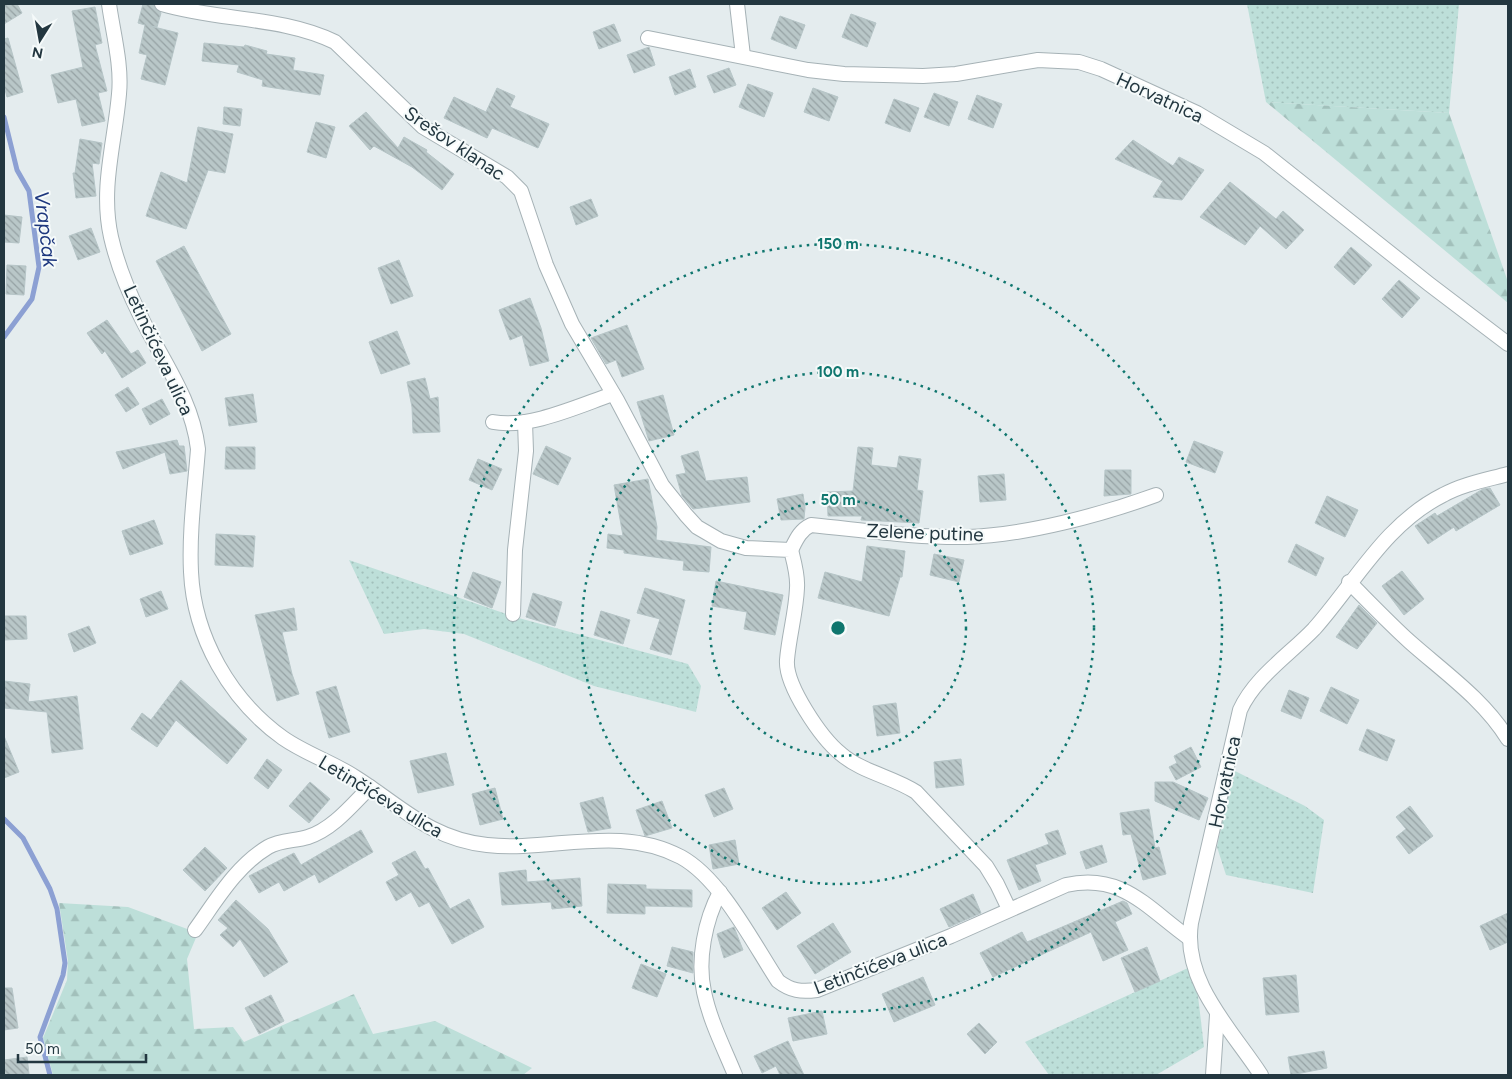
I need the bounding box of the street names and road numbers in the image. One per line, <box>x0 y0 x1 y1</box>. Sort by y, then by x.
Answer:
street label: Horvatnica <box>1113 67 1207 128</box>
street label: Srešov klanac <box>400 101 509 185</box>
street label: Letinčićeva ulica <box>118 282 199 419</box>
street label: Zelene putine <box>866 519 984 546</box>
street label: Horvatnica <box>1204 734 1245 830</box>
street label: Letinčićeva ulica <box>315 750 447 843</box>
street label: Letinčićeva ulica <box>810 928 950 999</box>

